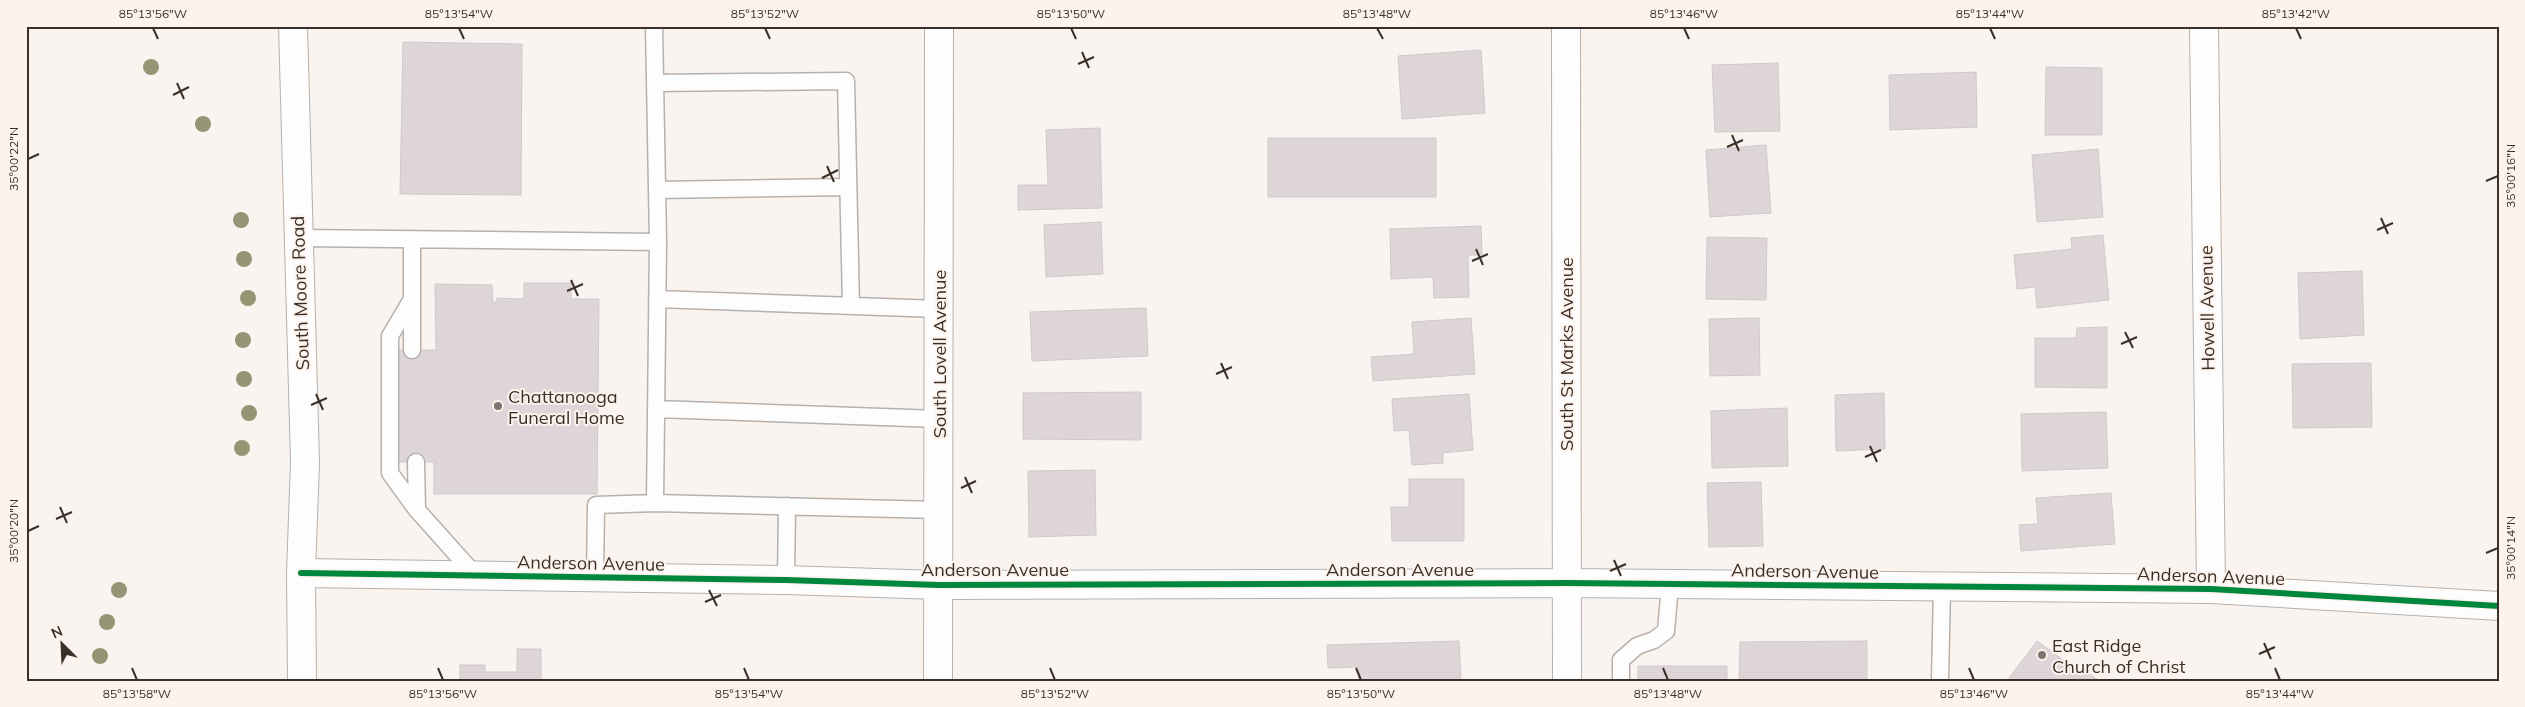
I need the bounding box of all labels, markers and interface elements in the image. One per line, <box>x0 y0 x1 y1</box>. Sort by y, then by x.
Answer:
text: 85°13'56"W <box>119 6 187 21</box>
text: 85°13'54"W <box>425 6 493 21</box>
text: 85°13'52"W <box>731 6 799 21</box>
text: 85°13'50"W <box>1037 6 1105 21</box>
text: 85°13'48"W <box>1343 6 1411 21</box>
text: 85°13'46"W <box>1650 6 1718 21</box>
text: 85°13'44"W <box>1956 6 2024 21</box>
text: 85°13'42"W <box>2262 6 2330 21</box>
text: 35°00'22"N <box>6 127 21 191</box>
text: 35°00'16"N <box>2503 144 2518 208</box>
street label: South Moore Road <box>286 215 314 371</box>
street label: Howell Avenue <box>2194 245 2220 371</box>
street label: South St Marks Avenue <box>1555 257 1578 451</box>
street label: South Lovell Avenue <box>928 270 951 438</box>
place label: Chattanooga Funeral Home <box>508 385 625 429</box>
marker: Chattanooga Funeral Home <box>492 400 504 412</box>
text: 35°00'20"N <box>6 499 21 563</box>
text: 35°00'14"N <box>2503 516 2518 580</box>
street label: Anderson Avenue <box>517 550 665 576</box>
street label: Anderson Avenue <box>921 558 1069 581</box>
street label: Anderson Avenue <box>1326 558 1474 581</box>
street label: Anderson Avenue <box>1731 558 1879 584</box>
street label: Anderson Avenue <box>2137 562 2285 590</box>
north arrow <box>38 620 88 670</box>
text: N <box>48 622 65 642</box>
place label: East Ridge Church of Christ <box>2052 634 2186 678</box>
marker: East Ridge Church of Christ <box>2036 649 2048 661</box>
text: 85°13'58"W <box>103 686 171 701</box>
text: 85°13'56"W <box>409 686 477 701</box>
text: 85°13'54"W <box>715 686 783 701</box>
text: 85°13'52"W <box>1021 686 1089 701</box>
text: 85°13'50"W <box>1327 686 1395 701</box>
text: 85°13'48"W <box>1634 686 1702 701</box>
text: 85°13'46"W <box>1940 686 2008 701</box>
text: 85°13'44"W <box>2246 686 2314 701</box>

